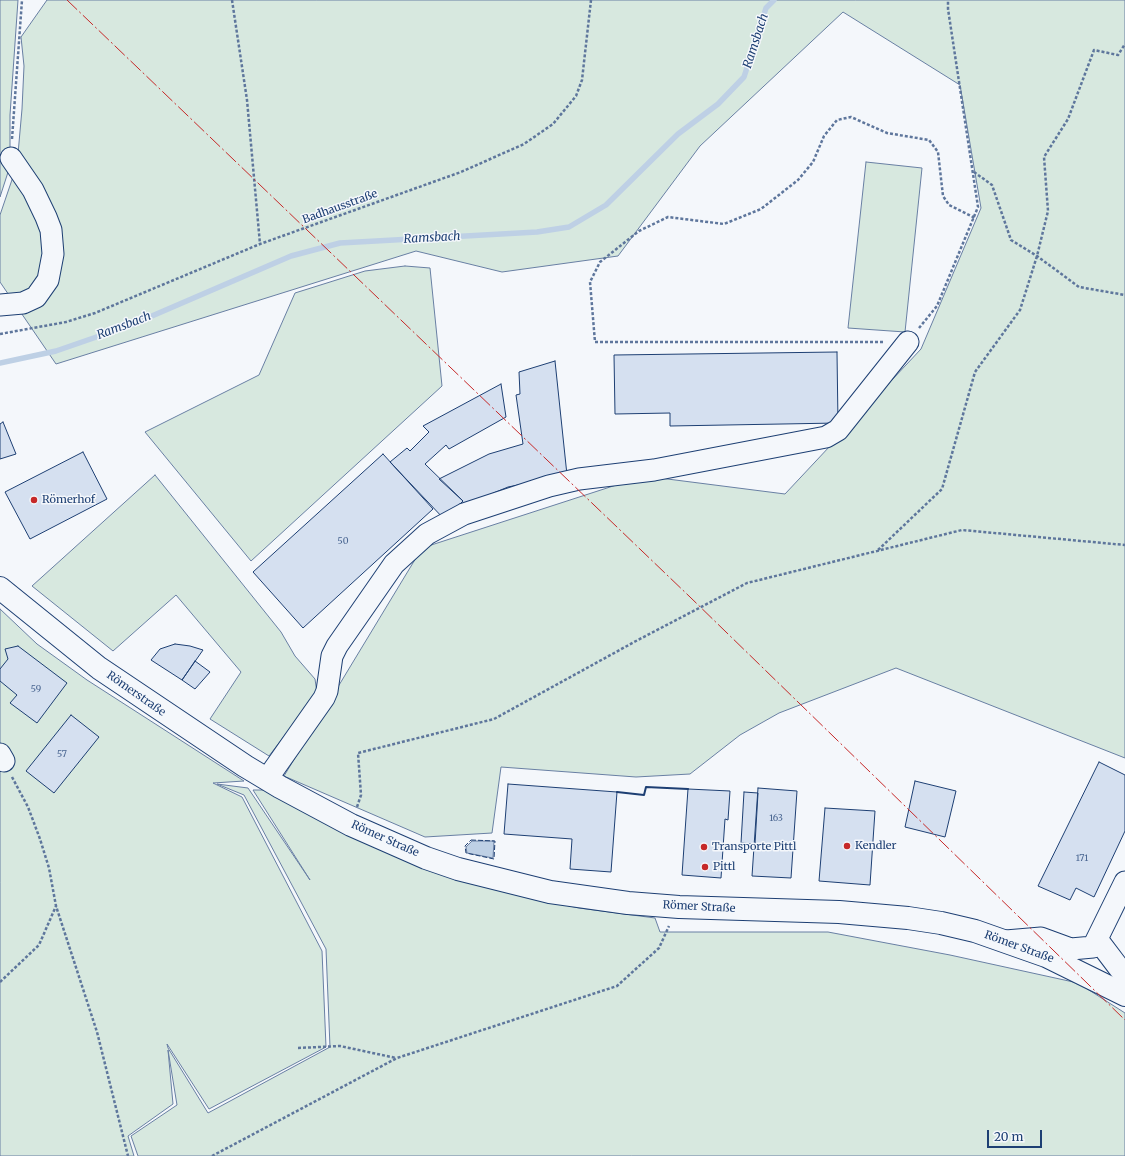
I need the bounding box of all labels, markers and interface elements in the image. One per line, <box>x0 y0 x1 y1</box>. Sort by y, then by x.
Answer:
water label: Ramsbach <box>740 12 772 70</box>
street label: Badhausstraße <box>301 187 379 227</box>
water label: Ramsbach <box>403 229 461 247</box>
water label: Ramsbach <box>95 309 153 343</box>
place label: Römerhof <box>42 493 95 507</box>
marker: Römerhof <box>29 495 39 505</box>
house number: 50 <box>338 536 348 546</box>
street label: Römerstraße <box>104 669 168 719</box>
house number: 59 <box>31 684 41 694</box>
house number: 57 <box>57 749 67 759</box>
house number: 163 <box>769 813 783 823</box>
street label: Römer Straße <box>349 818 421 860</box>
place label: Kendler <box>855 839 896 853</box>
place label: Transporte Pittl <box>712 840 796 854</box>
marker: Kendler <box>842 841 852 851</box>
marker: Transporte Pittl <box>699 842 709 852</box>
house number: 171 <box>1076 853 1088 863</box>
place label: Pittl <box>713 860 736 874</box>
marker: Pittl <box>700 862 710 872</box>
street label: Römer Straße <box>662 899 736 915</box>
street label: Römer Straße <box>983 928 1055 966</box>
scale bar <box>989 1122 1044 1148</box>
text: 20 m <box>994 1129 1023 1144</box>

